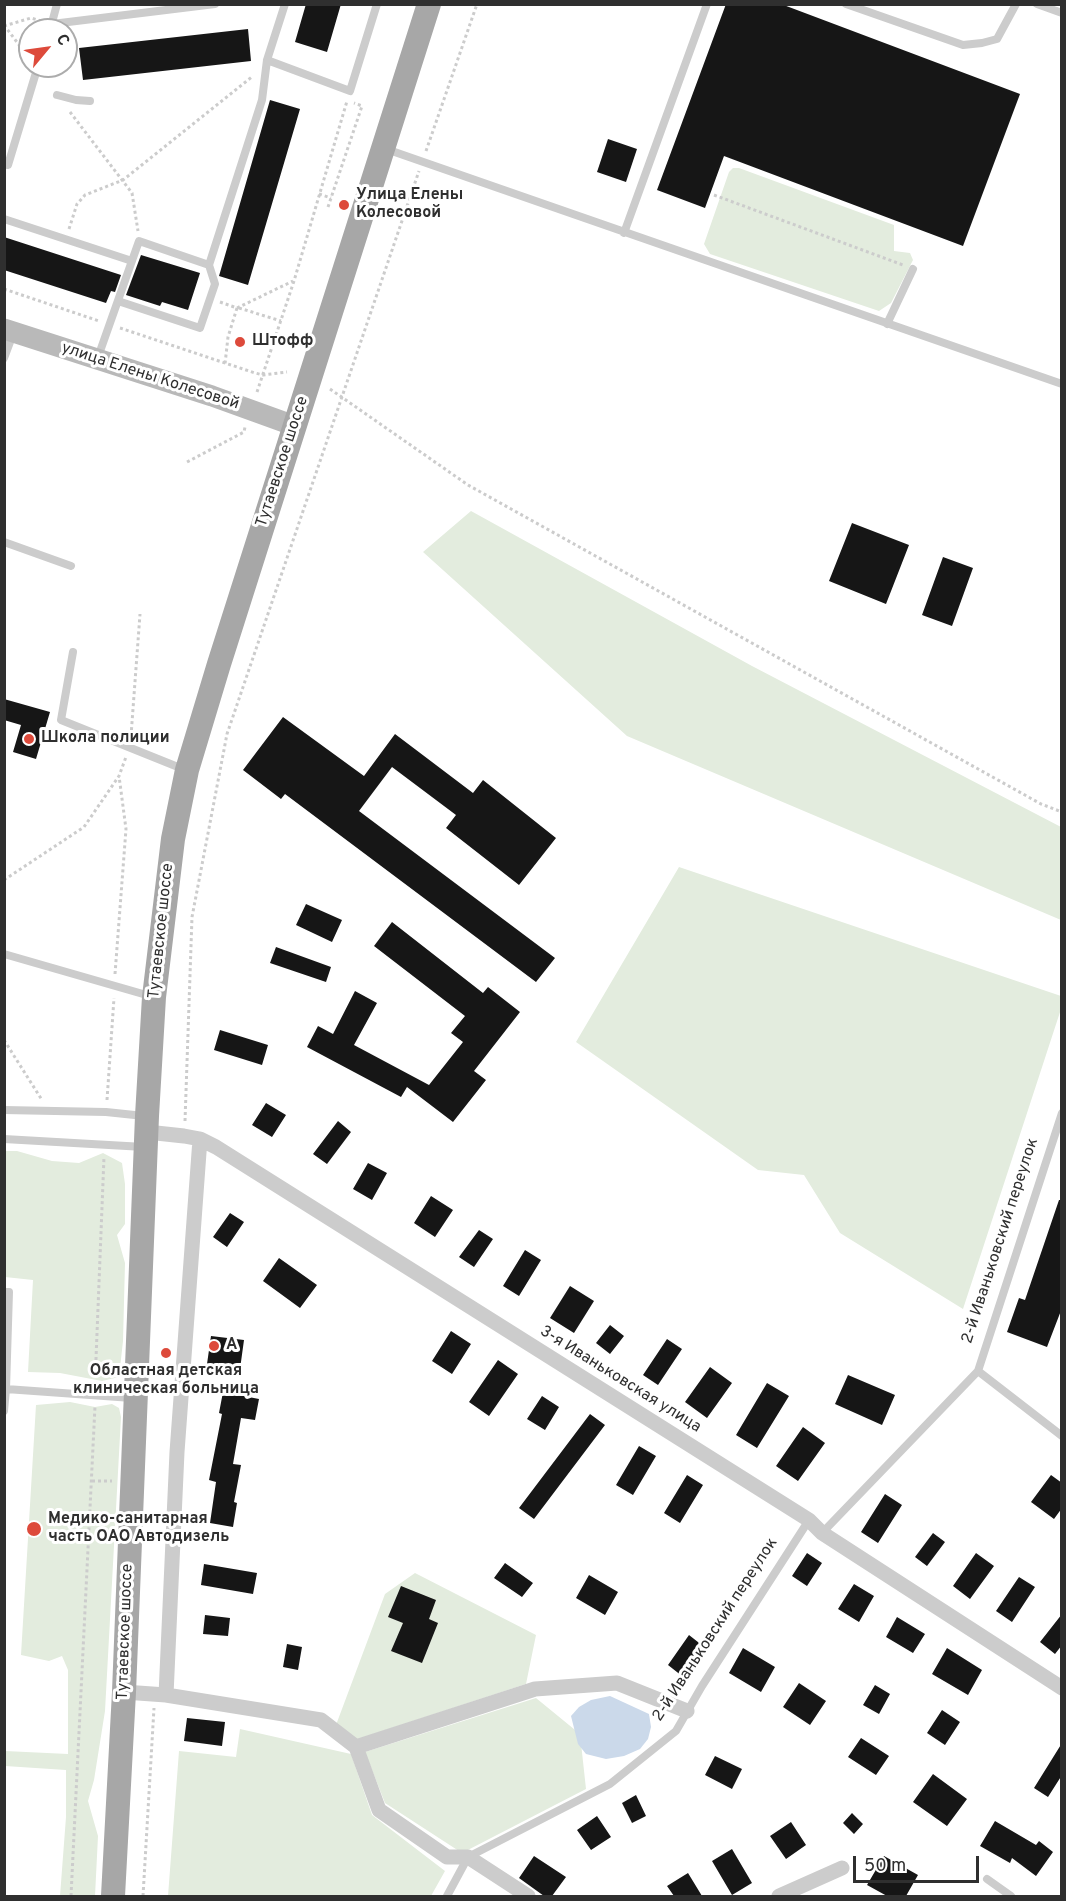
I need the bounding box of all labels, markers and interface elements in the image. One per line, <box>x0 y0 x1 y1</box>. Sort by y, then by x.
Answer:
north arrow <box>18 18 78 78</box>
text: С <box>51 31 73 50</box>
place label: Улица Елены Колесовой <box>356 186 463 224</box>
marker: Улица Елены Колесовой <box>337 198 351 212</box>
place label: Штофф <box>252 332 313 352</box>
marker: Штофф <box>233 335 247 349</box>
street label: улица Елены Колесовой <box>59 339 241 415</box>
street label: Тутаевское шоссе <box>253 394 313 530</box>
place label: Школа полиции <box>41 729 170 749</box>
marker: Школа полиции <box>22 732 36 746</box>
street label: Тутаевское шоссе <box>145 862 179 1000</box>
street label: 2-й Иваньковский переулок <box>959 1136 1043 1346</box>
street label: 3-я Иваньковская улица <box>536 1322 704 1438</box>
place label: А <box>226 1336 237 1356</box>
marker: А <box>207 1339 221 1353</box>
marker: Областная детская клиническая больница <box>159 1346 173 1360</box>
place label: Областная детская клиническая больница <box>73 1362 259 1400</box>
place label: Медико-санитарная часть ОАО Автодизель <box>48 1510 229 1548</box>
marker: Медико-санитарная часть ОАО Автодизель <box>25 1520 43 1538</box>
street label: 2-й Иваньковский переулок <box>649 1535 783 1725</box>
street label: Тутаевское шоссе <box>114 1564 138 1700</box>
scale bar <box>856 1844 982 1882</box>
text: 50 m <box>864 1855 906 1878</box>

